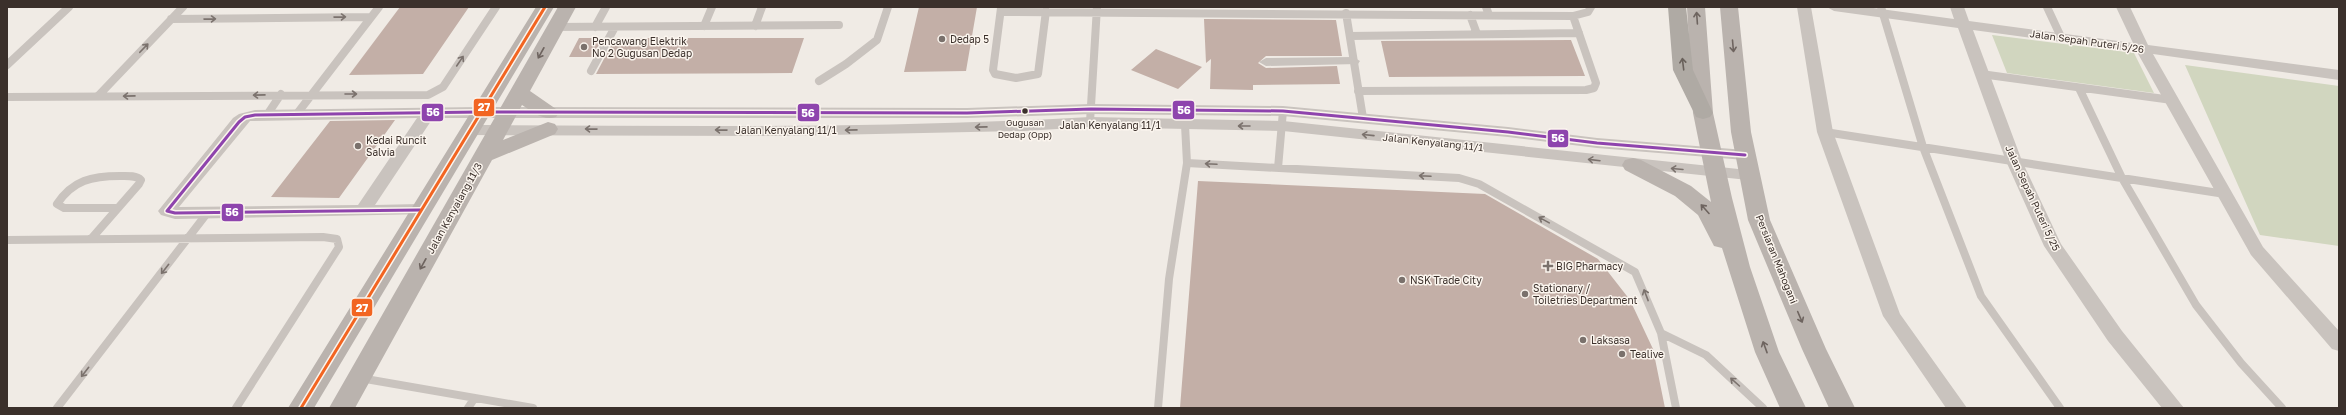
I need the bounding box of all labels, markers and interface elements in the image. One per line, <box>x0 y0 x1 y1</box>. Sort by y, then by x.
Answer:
one-way arrow <box>1694 12 1701 25</box>
one-way arrow <box>333 13 346 21</box>
one-way arrow <box>203 15 216 23</box>
street label: Jalan Sepah Puteri 5/26 <box>2029 27 2145 55</box>
place label: Dedap 5 <box>950 33 989 45</box>
marker: Dedap 5 <box>937 34 947 44</box>
place label: Pencawang Elektrik No 2 Gugusan Dedap <box>592 35 692 59</box>
one-way arrow <box>1729 39 1737 52</box>
marker: Pencawang Elektrik No 2 Gugusan Dedap <box>579 42 589 52</box>
one-way arrow <box>139 43 149 53</box>
one-way arrow <box>536 47 544 59</box>
one-way arrow <box>456 56 464 67</box>
one-way arrow <box>1679 58 1687 71</box>
one-way arrow <box>344 90 357 98</box>
one-way arrow <box>253 91 266 99</box>
one-way arrow <box>123 92 136 100</box>
line badge: 27 <box>473 98 495 117</box>
text: 27 <box>478 100 490 113</box>
line badge: 56 <box>1172 100 1195 120</box>
line badge: 56 <box>421 103 444 122</box>
line badge: 56 <box>797 103 820 122</box>
text: 56 <box>1177 103 1191 116</box>
text: 56 <box>426 105 440 118</box>
text: 56 <box>801 106 815 119</box>
marker: Gugusan Dedap (Opp) <box>1020 106 1030 116</box>
place label: Gugusan Dedap (Opp) <box>998 117 1052 140</box>
street label: Jalan Kenyalang 11/1 <box>1059 119 1161 131</box>
one-way arrow <box>1238 122 1251 130</box>
one-way arrow <box>975 123 988 131</box>
street label: Jalan Kenyalang 11/1 <box>735 124 837 136</box>
one-way arrow <box>585 125 598 133</box>
one-way arrow <box>715 126 728 134</box>
one-way arrow <box>845 126 858 133</box>
line badge: 56 <box>1547 129 1569 148</box>
one-way arrow <box>1361 131 1374 139</box>
street label: Jalan Kenyalang 11/1 <box>1382 131 1484 153</box>
text: 56 <box>1551 131 1565 144</box>
place label: Kedai Runcit Salvia <box>366 134 426 158</box>
marker: Kedai Runcit Salvia <box>353 141 363 151</box>
street label: Jalan Sepah Puteri 5/25 <box>2003 143 2063 253</box>
one-way arrow <box>1588 156 1601 164</box>
street label: Jalan Kenyalang 11/3 <box>424 160 484 256</box>
one-way arrow <box>1205 161 1218 168</box>
one-way arrow <box>1671 165 1684 172</box>
one-way arrow <box>1419 173 1432 180</box>
line badge: 56 <box>221 203 244 222</box>
one-way arrow <box>1700 204 1709 215</box>
text: 56 <box>225 205 239 218</box>
street label: Persiaran Mahogani <box>1754 213 1800 305</box>
one-way arrow <box>1538 216 1550 224</box>
one-way arrow <box>419 257 426 269</box>
place label: BIG Pharmacy <box>1556 260 1623 272</box>
marker: BIG Pharmacy <box>1543 261 1553 271</box>
one-way arrow <box>160 263 169 274</box>
place label: NSK Trade City <box>1410 274 1482 286</box>
marker: NSK Trade City <box>1397 275 1407 285</box>
place label: Stationary / Toiletries Department <box>1533 282 1637 306</box>
marker: Stationary / Toiletries Department <box>1520 289 1530 299</box>
one-way arrow <box>1641 290 1649 302</box>
line badge: 27 <box>351 298 373 317</box>
text: 27 <box>356 301 368 314</box>
one-way arrow <box>1797 310 1804 322</box>
place label: Laksasa <box>1591 334 1630 346</box>
marker: Laksasa <box>1578 335 1588 345</box>
one-way arrow <box>1761 341 1769 353</box>
place label: Tealive <box>1630 348 1664 360</box>
marker: Tealive <box>1617 349 1627 359</box>
one-way arrow <box>81 366 89 377</box>
one-way arrow <box>1729 377 1740 386</box>

